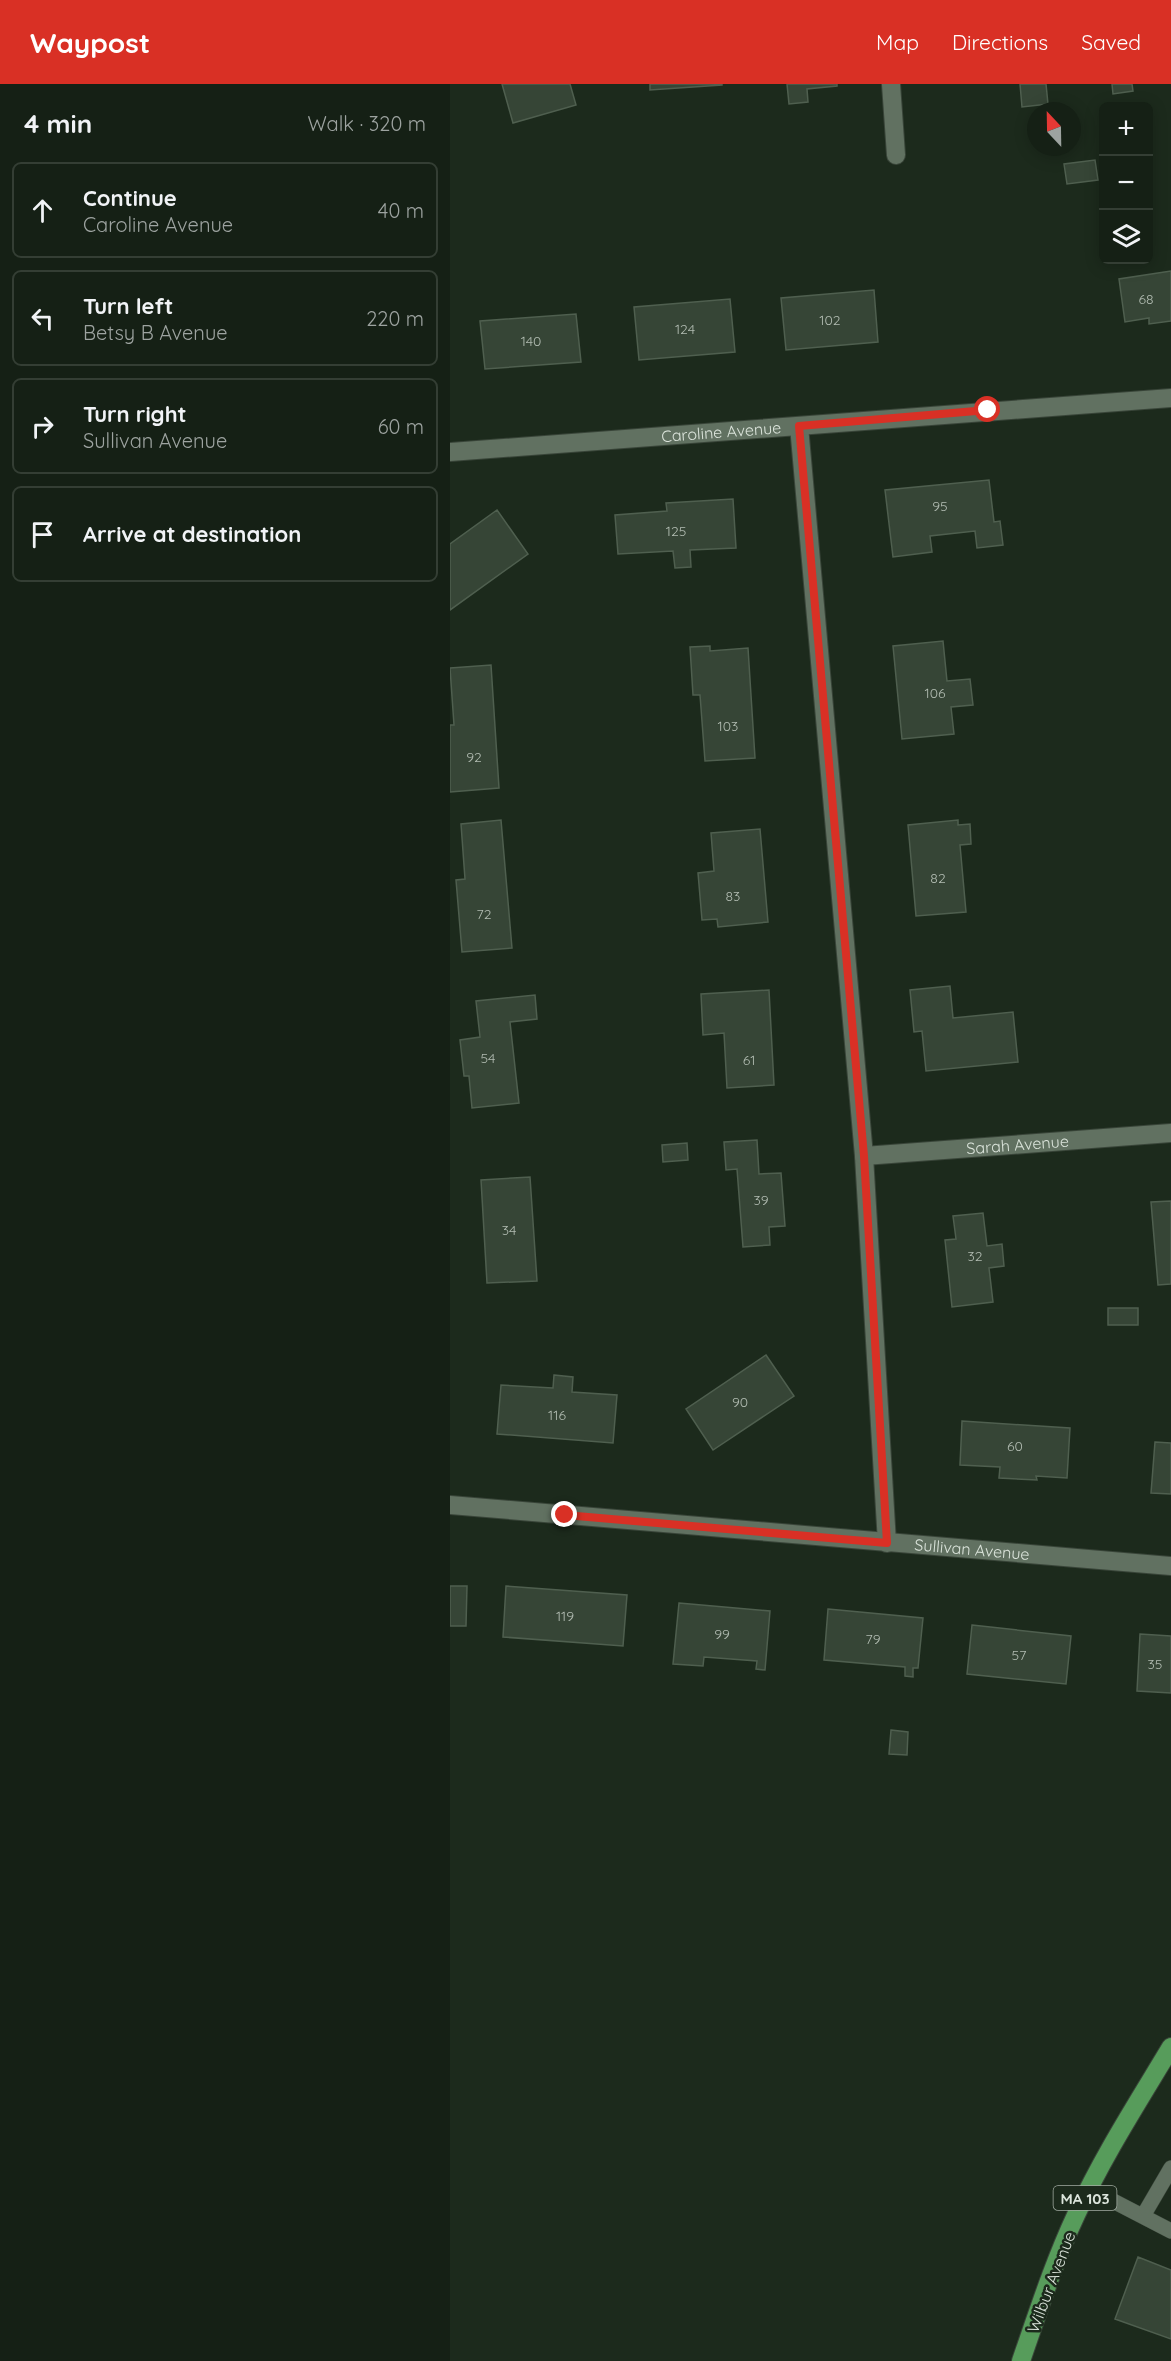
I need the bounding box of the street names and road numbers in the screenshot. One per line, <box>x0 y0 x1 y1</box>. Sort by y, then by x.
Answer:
street label: Caroline Avenue <box>661 417 782 446</box>
street label: Sarah Avenue <box>966 1131 1069 1158</box>
street label: Sullivan Avenue <box>914 1534 1030 1564</box>
road number: MA 103 <box>1054 2186 1116 2210</box>
street label: Wilbur Avenue <box>1023 2229 1079 2335</box>

